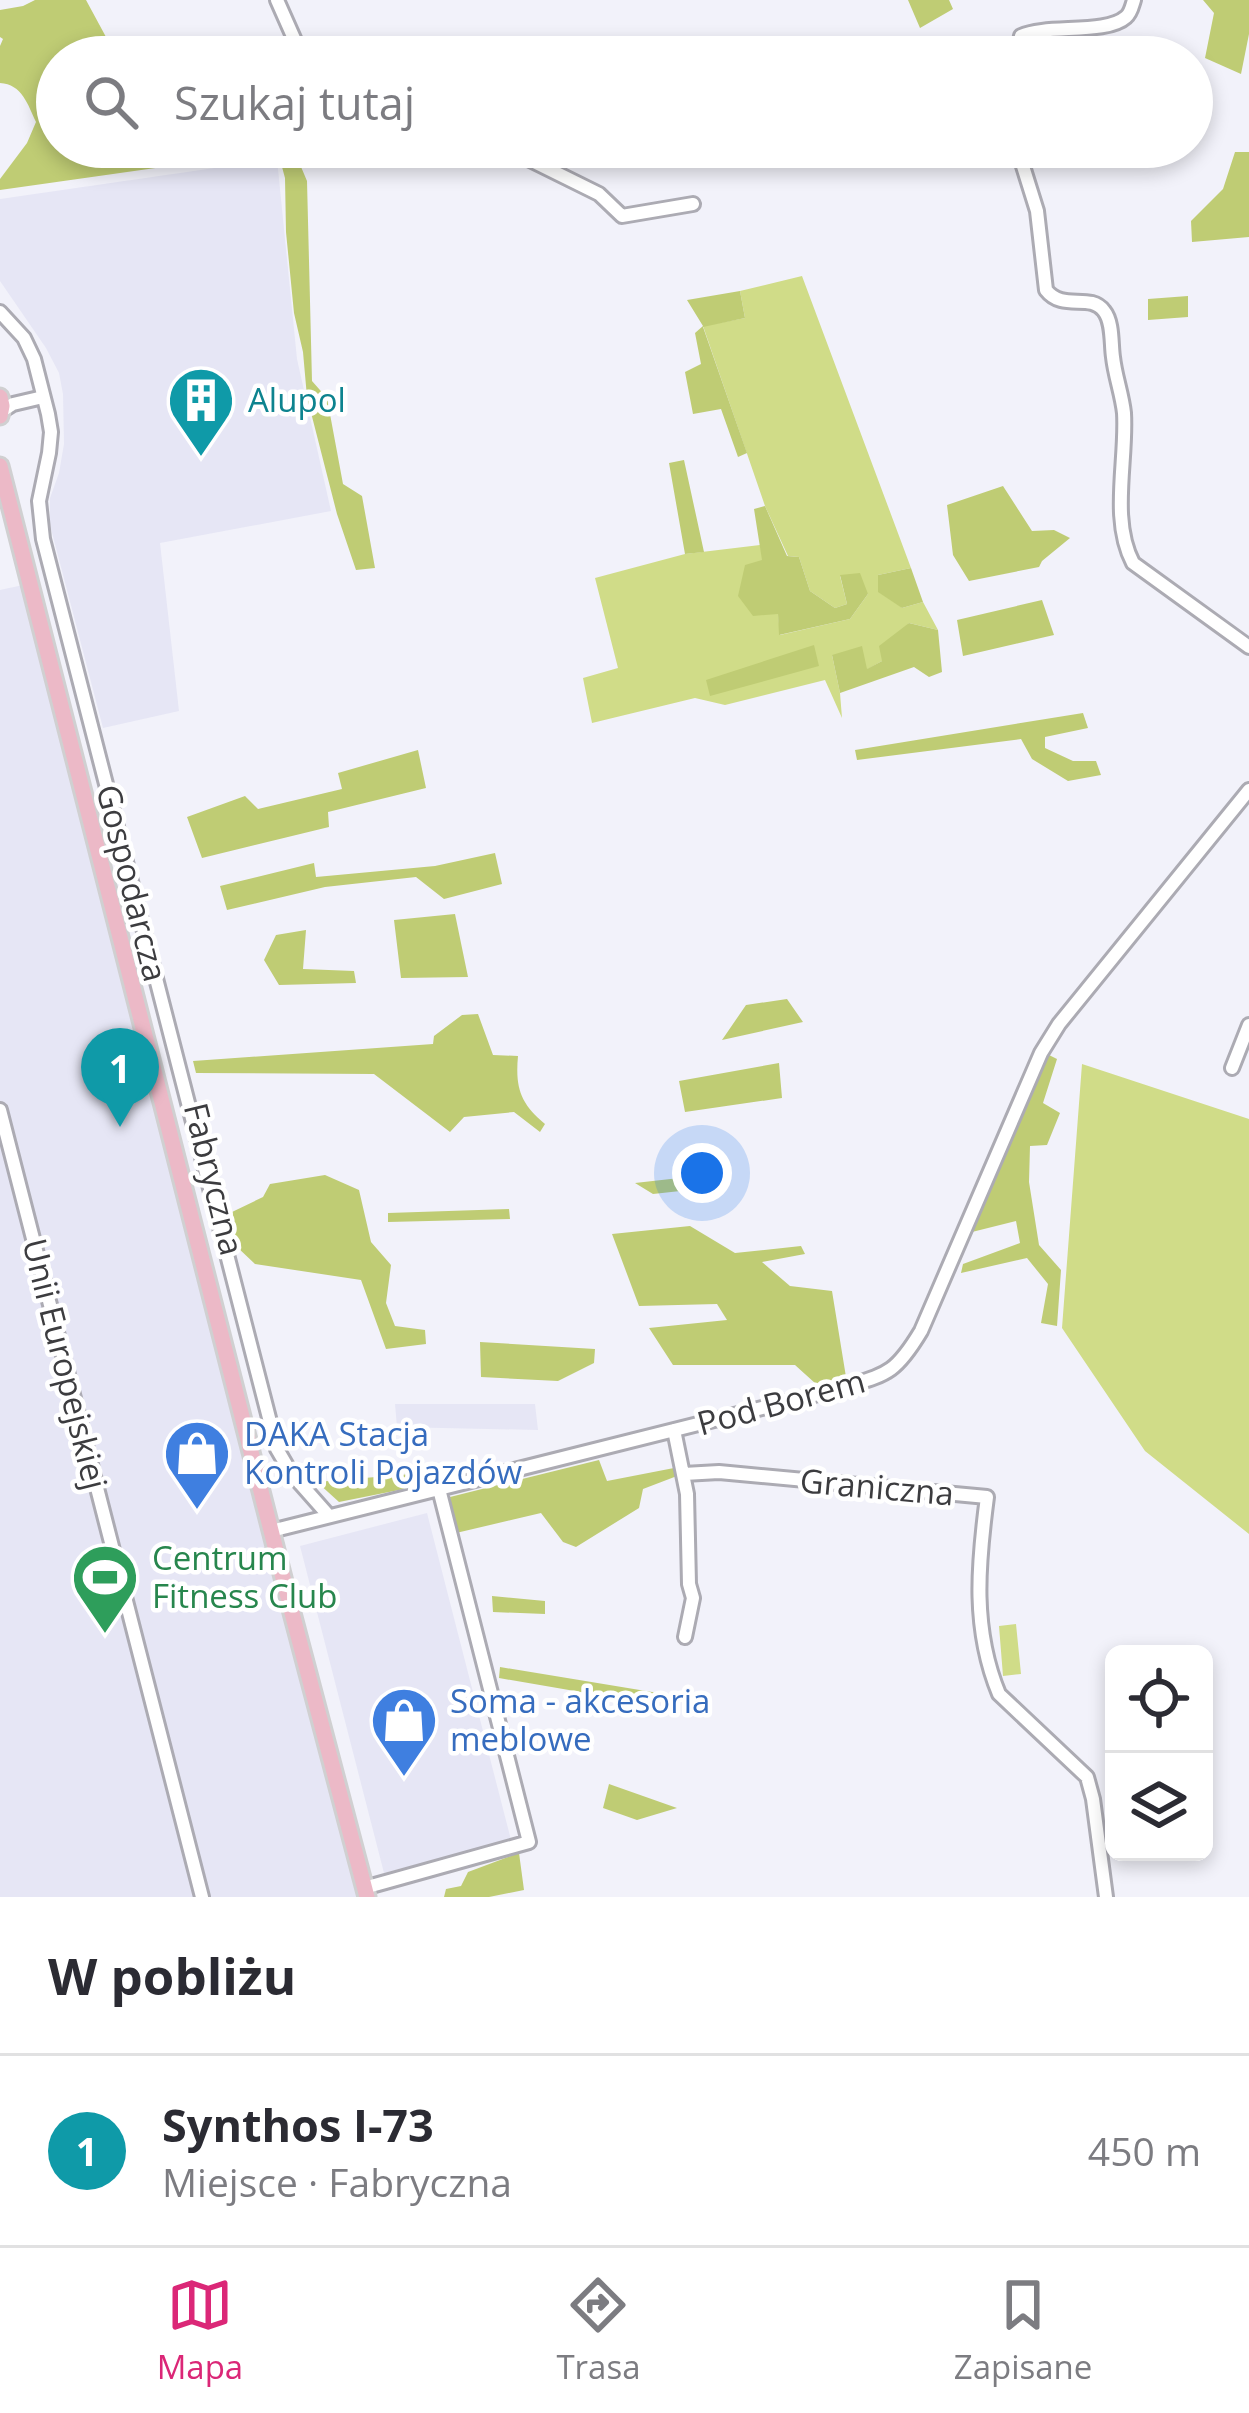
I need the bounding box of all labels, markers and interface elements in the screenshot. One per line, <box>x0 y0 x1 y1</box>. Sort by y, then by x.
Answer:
search box <box>36 36 1213 168</box>
icon: search <box>78 69 144 135</box>
text: Szukaj tutaj <box>174 72 415 133</box>
building icon: Alupol <box>166 365 236 459</box>
place label: Alupol <box>248 377 346 422</box>
street label: Gospodarcza <box>86 780 179 986</box>
pin: 1 <box>81 1028 159 1127</box>
street label: Fabryczna <box>174 1098 255 1260</box>
your location <box>672 1143 732 1203</box>
street label: Unii Europejskiej <box>13 1234 118 1494</box>
street label: Pod Borem <box>692 1357 870 1446</box>
place label: DAKA Stacja Kontroli Pojazdów <box>244 1411 523 1494</box>
shop icon: DAKA Stacja Kontroli Pojazdów <box>162 1418 232 1512</box>
street label: Graniczna <box>798 1457 956 1516</box>
place label: Centrum Fitness Club <box>152 1535 337 1618</box>
sports icon: Centrum Fitness Club <box>70 1542 140 1636</box>
map controls <box>1105 1645 1213 1861</box>
button: locate <box>1105 1645 1213 1753</box>
place label: Soma - akcesoria meblowe <box>450 1678 710 1761</box>
shop icon: Soma - akcesoria meblowe <box>369 1685 439 1779</box>
button: layers <box>1105 1753 1213 1861</box>
text: W pobliżu <box>48 1940 296 2010</box>
text: Synthos I-73 <box>162 2094 434 2155</box>
text: 1 <box>76 2124 98 2177</box>
text: 450 m <box>1088 2124 1201 2177</box>
text: Miejsce · Fabryczna <box>162 2155 512 2208</box>
tab: Mapa <box>157 2272 243 2389</box>
tab: Trasa <box>556 2272 641 2389</box>
tab: Zapisane <box>954 2272 1092 2389</box>

